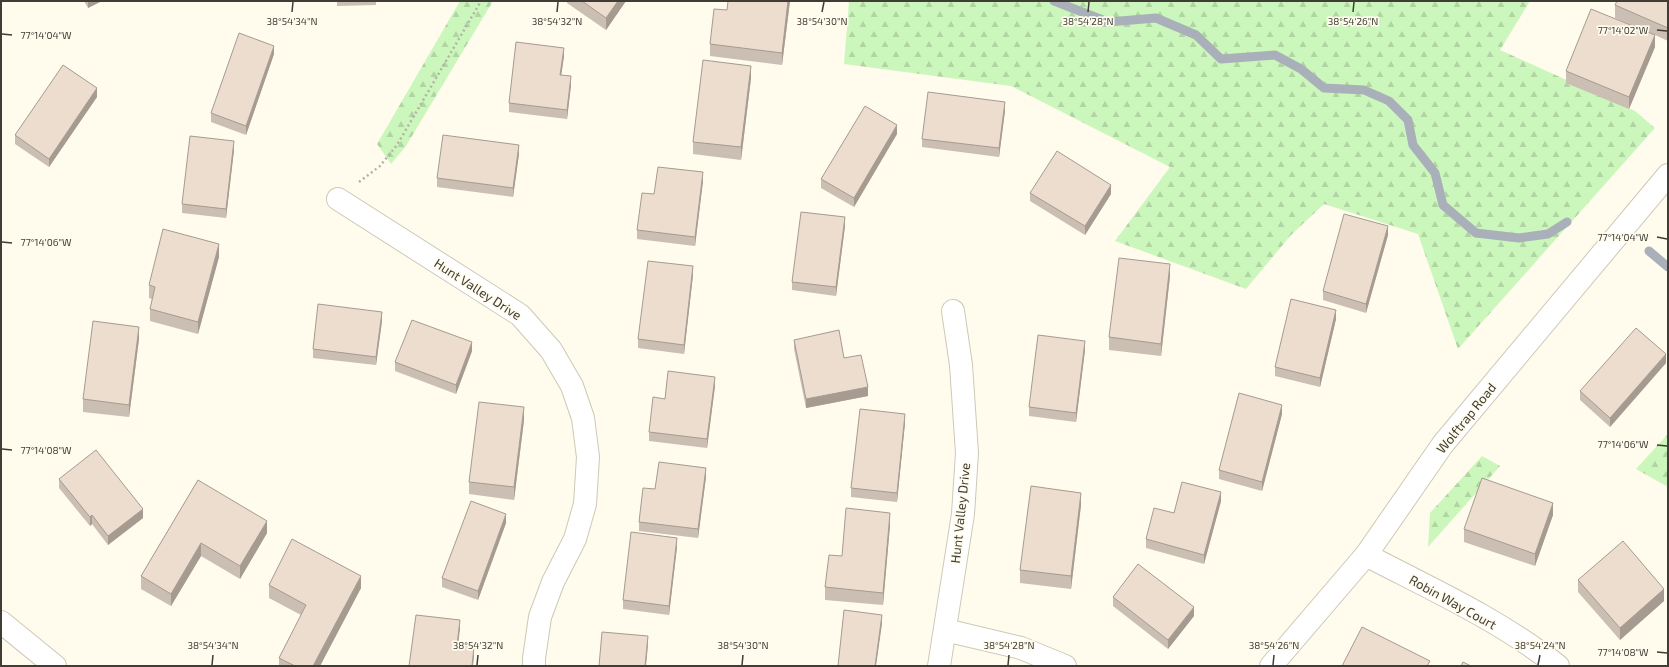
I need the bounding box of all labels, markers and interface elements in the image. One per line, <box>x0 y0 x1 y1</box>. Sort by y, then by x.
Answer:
text: 38°54'34"N <box>266 15 318 27</box>
text: 38°54'32"N <box>532 15 582 27</box>
text: 38°54'30"N <box>797 15 848 27</box>
text: 38°54'28"N <box>1062 15 1114 27</box>
text: 38°54'26"N <box>1328 15 1378 27</box>
text: 77°14'02"W <box>1598 24 1649 36</box>
text: 77°14'04"W <box>20 29 72 41</box>
text: 77°14'04"W <box>1597 231 1649 243</box>
text: 77°14'06"W <box>21 236 72 248</box>
street label: Hunt Valley Drive <box>431 255 525 323</box>
street label: Wolftrap Road <box>1433 380 1499 456</box>
text: 77°14'06"W <box>1598 438 1649 450</box>
text: 77°14'08"W <box>20 444 72 456</box>
street label: Hunt Valley Drive <box>947 462 973 564</box>
street label: Robin Way Court <box>1407 571 1500 633</box>
text: 38°54'34"N <box>187 639 239 651</box>
text: 38°54'32"N <box>453 639 503 651</box>
text: 38°54'30"N <box>718 639 769 651</box>
text: 38°54'28"N <box>983 639 1035 651</box>
text: 38°54'26"N <box>1249 639 1299 651</box>
text: 38°54'24"N <box>1514 639 1566 651</box>
text: 77°14'08"W <box>1597 646 1649 658</box>

